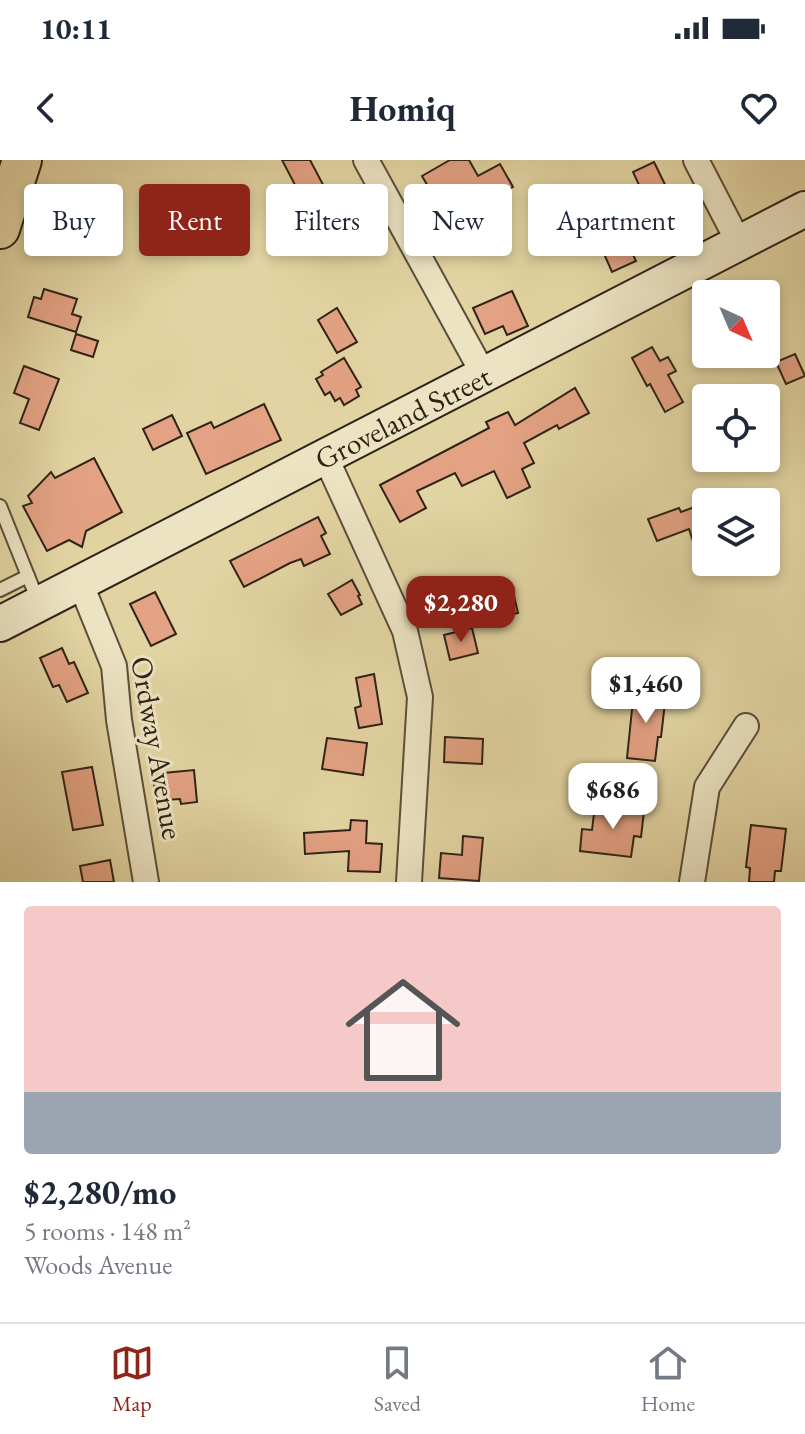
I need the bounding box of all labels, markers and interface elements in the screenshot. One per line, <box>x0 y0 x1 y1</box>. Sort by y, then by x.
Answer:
text: 10:11 <box>40 9 112 48</box>
text: Homiq <box>350 85 455 132</box>
icon: back <box>24 86 68 130</box>
icon: heart <box>737 86 781 130</box>
chip: Buy <box>24 184 123 256</box>
chip: Rent <box>139 184 250 256</box>
chip: Filters <box>266 184 388 256</box>
chip: New <box>404 184 512 256</box>
chip: Apartment <box>528 184 703 256</box>
north arrow <box>692 280 780 368</box>
map controls <box>692 280 780 576</box>
street label: Groveland Street <box>308 356 498 479</box>
button: locate <box>692 384 780 472</box>
button: layers <box>692 488 780 576</box>
pin: $2,280 <box>396 576 526 644</box>
text: $2,280 <box>424 585 498 619</box>
street label: Ordway Avenue <box>122 653 193 842</box>
pin: $1,460 <box>581 657 711 725</box>
text: $1,460 <box>609 666 683 700</box>
pin: $686 <box>566 763 660 831</box>
text: $686 <box>586 772 640 806</box>
icon: home <box>331 958 475 1102</box>
text: $2,280/mo <box>24 1170 176 1214</box>
text: 5 rooms · 148 m² <box>24 1214 191 1248</box>
text: Woods Avenue <box>24 1248 172 1282</box>
tab: Map <box>110 1341 154 1418</box>
tab: Saved <box>374 1341 421 1418</box>
tab: Home <box>641 1341 695 1418</box>

